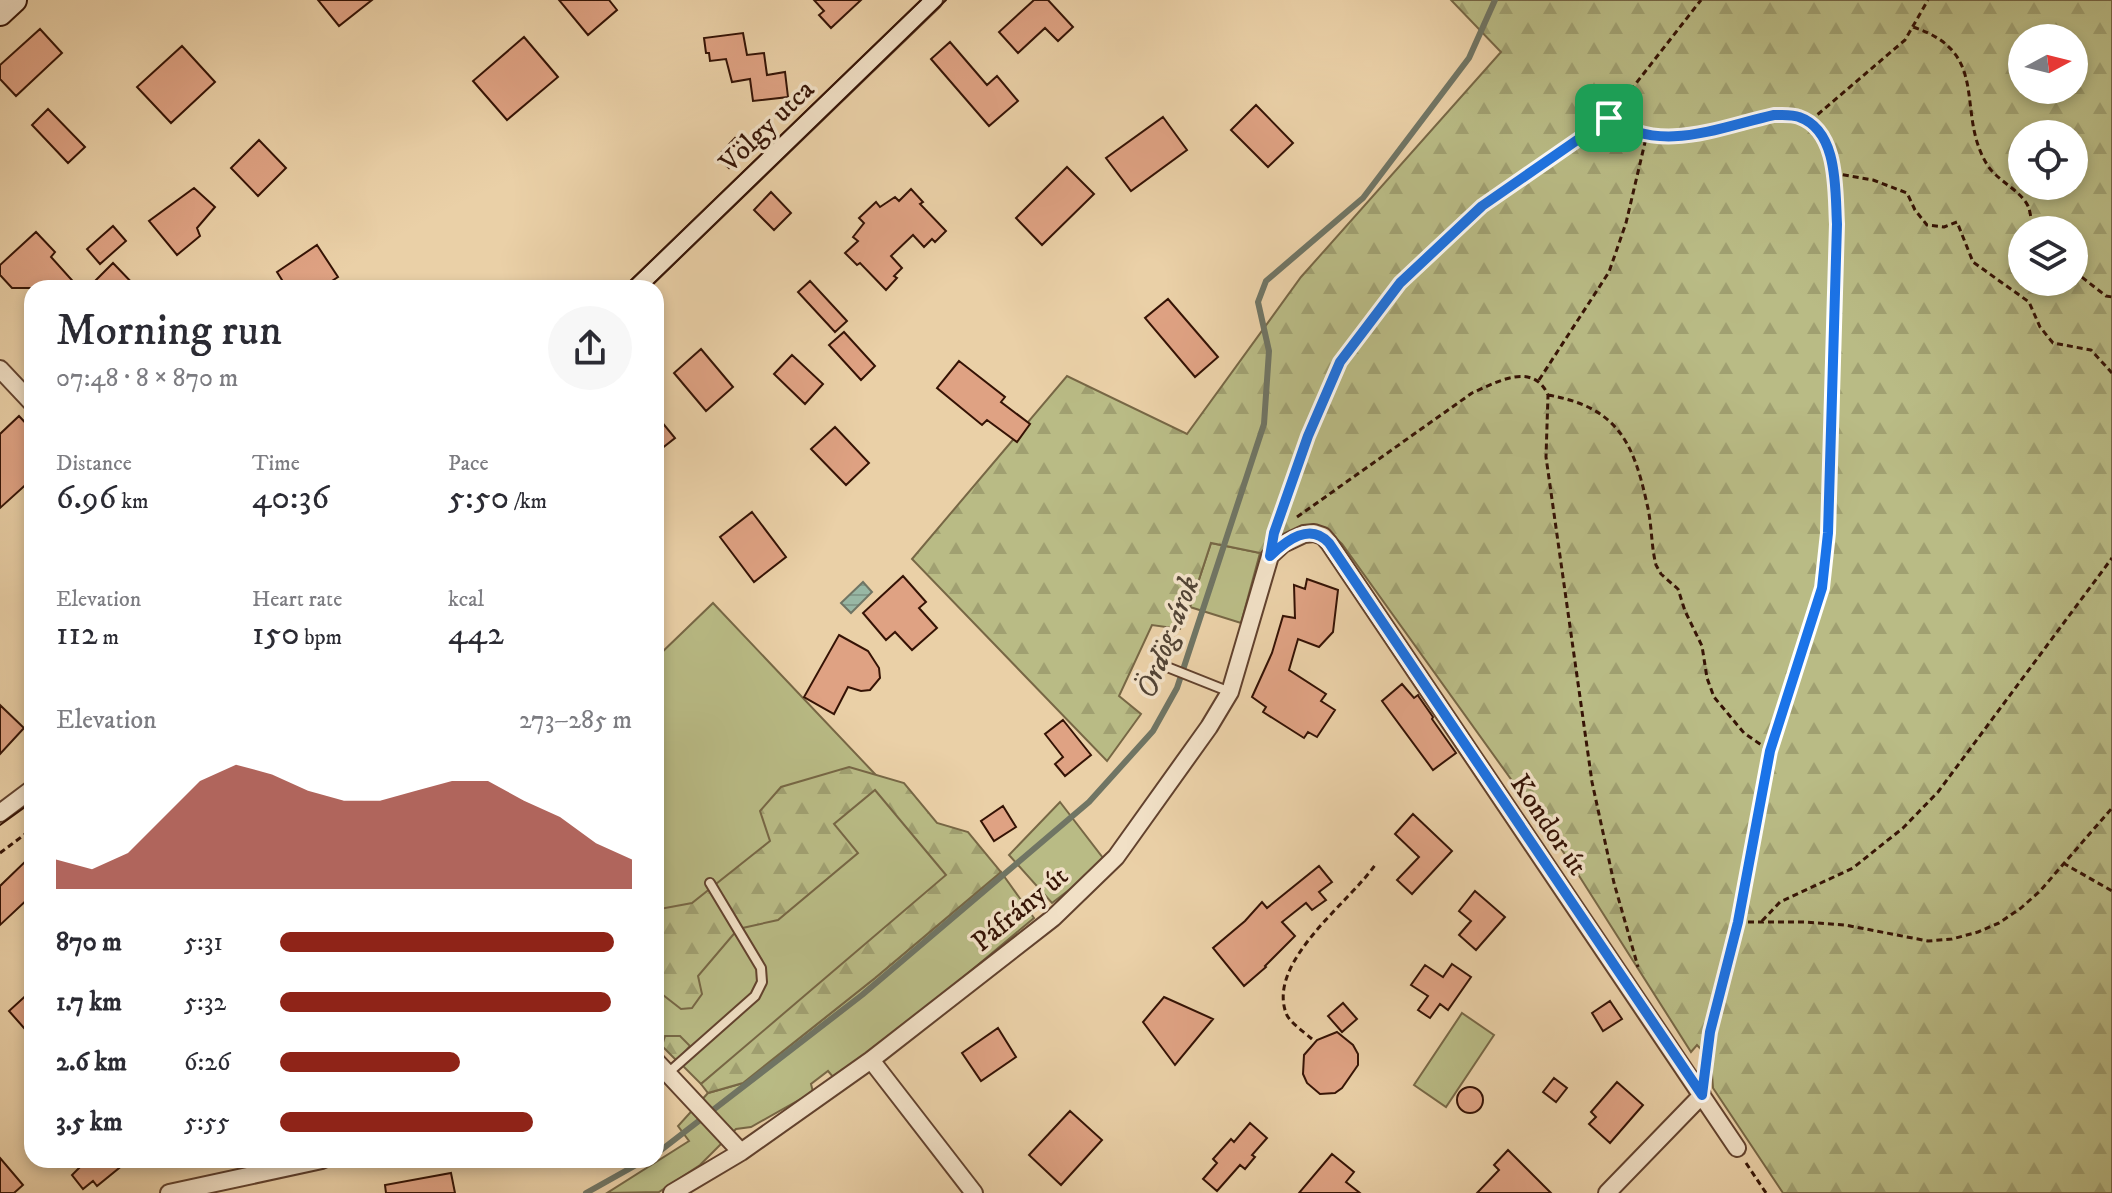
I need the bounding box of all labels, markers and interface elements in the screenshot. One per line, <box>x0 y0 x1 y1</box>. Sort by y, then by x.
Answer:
north arrow <box>2008 24 2088 104</box>
map controls <box>2008 24 2088 296</box>
street label: Völgy utca <box>711 72 822 181</box>
pin <box>1575 84 1643 152</box>
icon: arrive <box>1587 96 1631 140</box>
button: locate <box>2008 120 2088 200</box>
button: layers <box>2008 216 2088 296</box>
text: Morning run <box>56 304 282 359</box>
button: share <box>548 306 632 390</box>
text: 07:48 · 8 × 870 m <box>56 362 238 395</box>
text: Distance <box>56 450 132 477</box>
text: Time <box>252 450 300 477</box>
text: Pace <box>448 450 489 477</box>
text: 6.96 <box>56 477 116 519</box>
text: 40:36 <box>252 477 329 519</box>
text: 5:50 <box>448 477 509 519</box>
text: km <box>116 488 149 515</box>
text: /km <box>509 488 547 515</box>
water label: Ördög-árok <box>1128 571 1209 704</box>
text: Elevation <box>56 586 141 613</box>
text: Heart rate <box>252 586 342 613</box>
text: kcal <box>448 586 484 613</box>
text: 112 <box>56 613 98 655</box>
text: 150 <box>252 613 299 655</box>
text: 442 <box>448 613 504 655</box>
text: m <box>98 624 119 651</box>
text: bpm <box>299 624 342 651</box>
text: Elevation <box>56 704 157 737</box>
text: 273–285 m <box>519 704 632 737</box>
street label: Kondor út <box>1502 768 1595 882</box>
street label: Páfrány út <box>964 859 1076 960</box>
text: 870 m <box>56 926 122 959</box>
text: 5:31 <box>184 926 223 959</box>
text: 1.7 km <box>56 986 122 1019</box>
text: 5:32 <box>184 986 226 1019</box>
text: 2.6 km <box>56 1046 127 1079</box>
text: 6:26 <box>184 1046 231 1079</box>
text: 3.5 km <box>56 1106 122 1139</box>
text: 5:55 <box>184 1106 230 1139</box>

